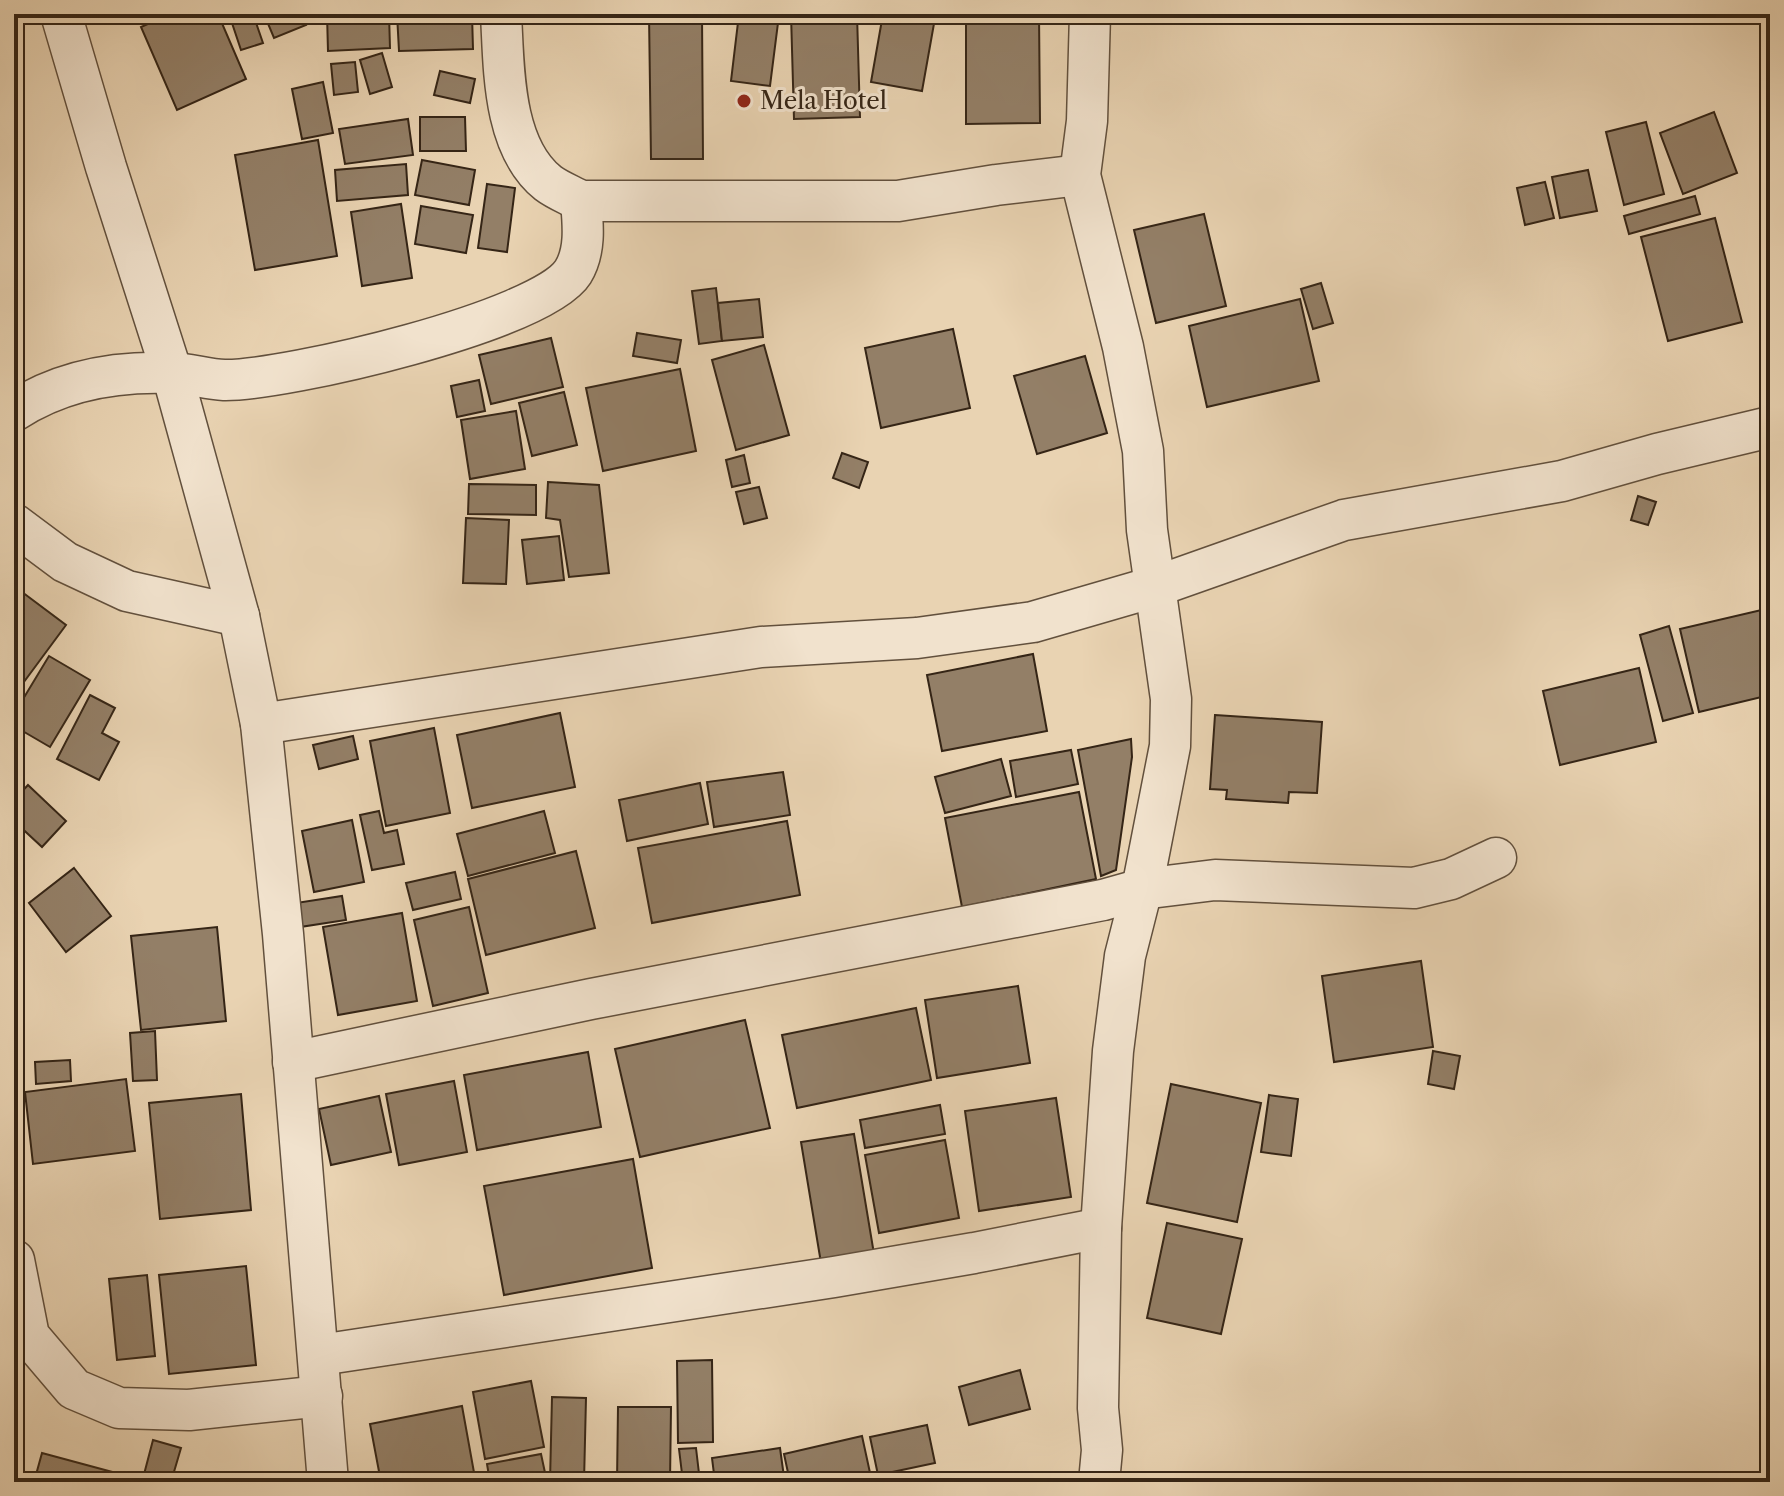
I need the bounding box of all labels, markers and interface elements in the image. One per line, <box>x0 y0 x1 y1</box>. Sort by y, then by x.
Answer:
place label: Mela Hotel <box>760 86 887 115</box>
marker: Mela Hotel <box>735 92 753 110</box>

